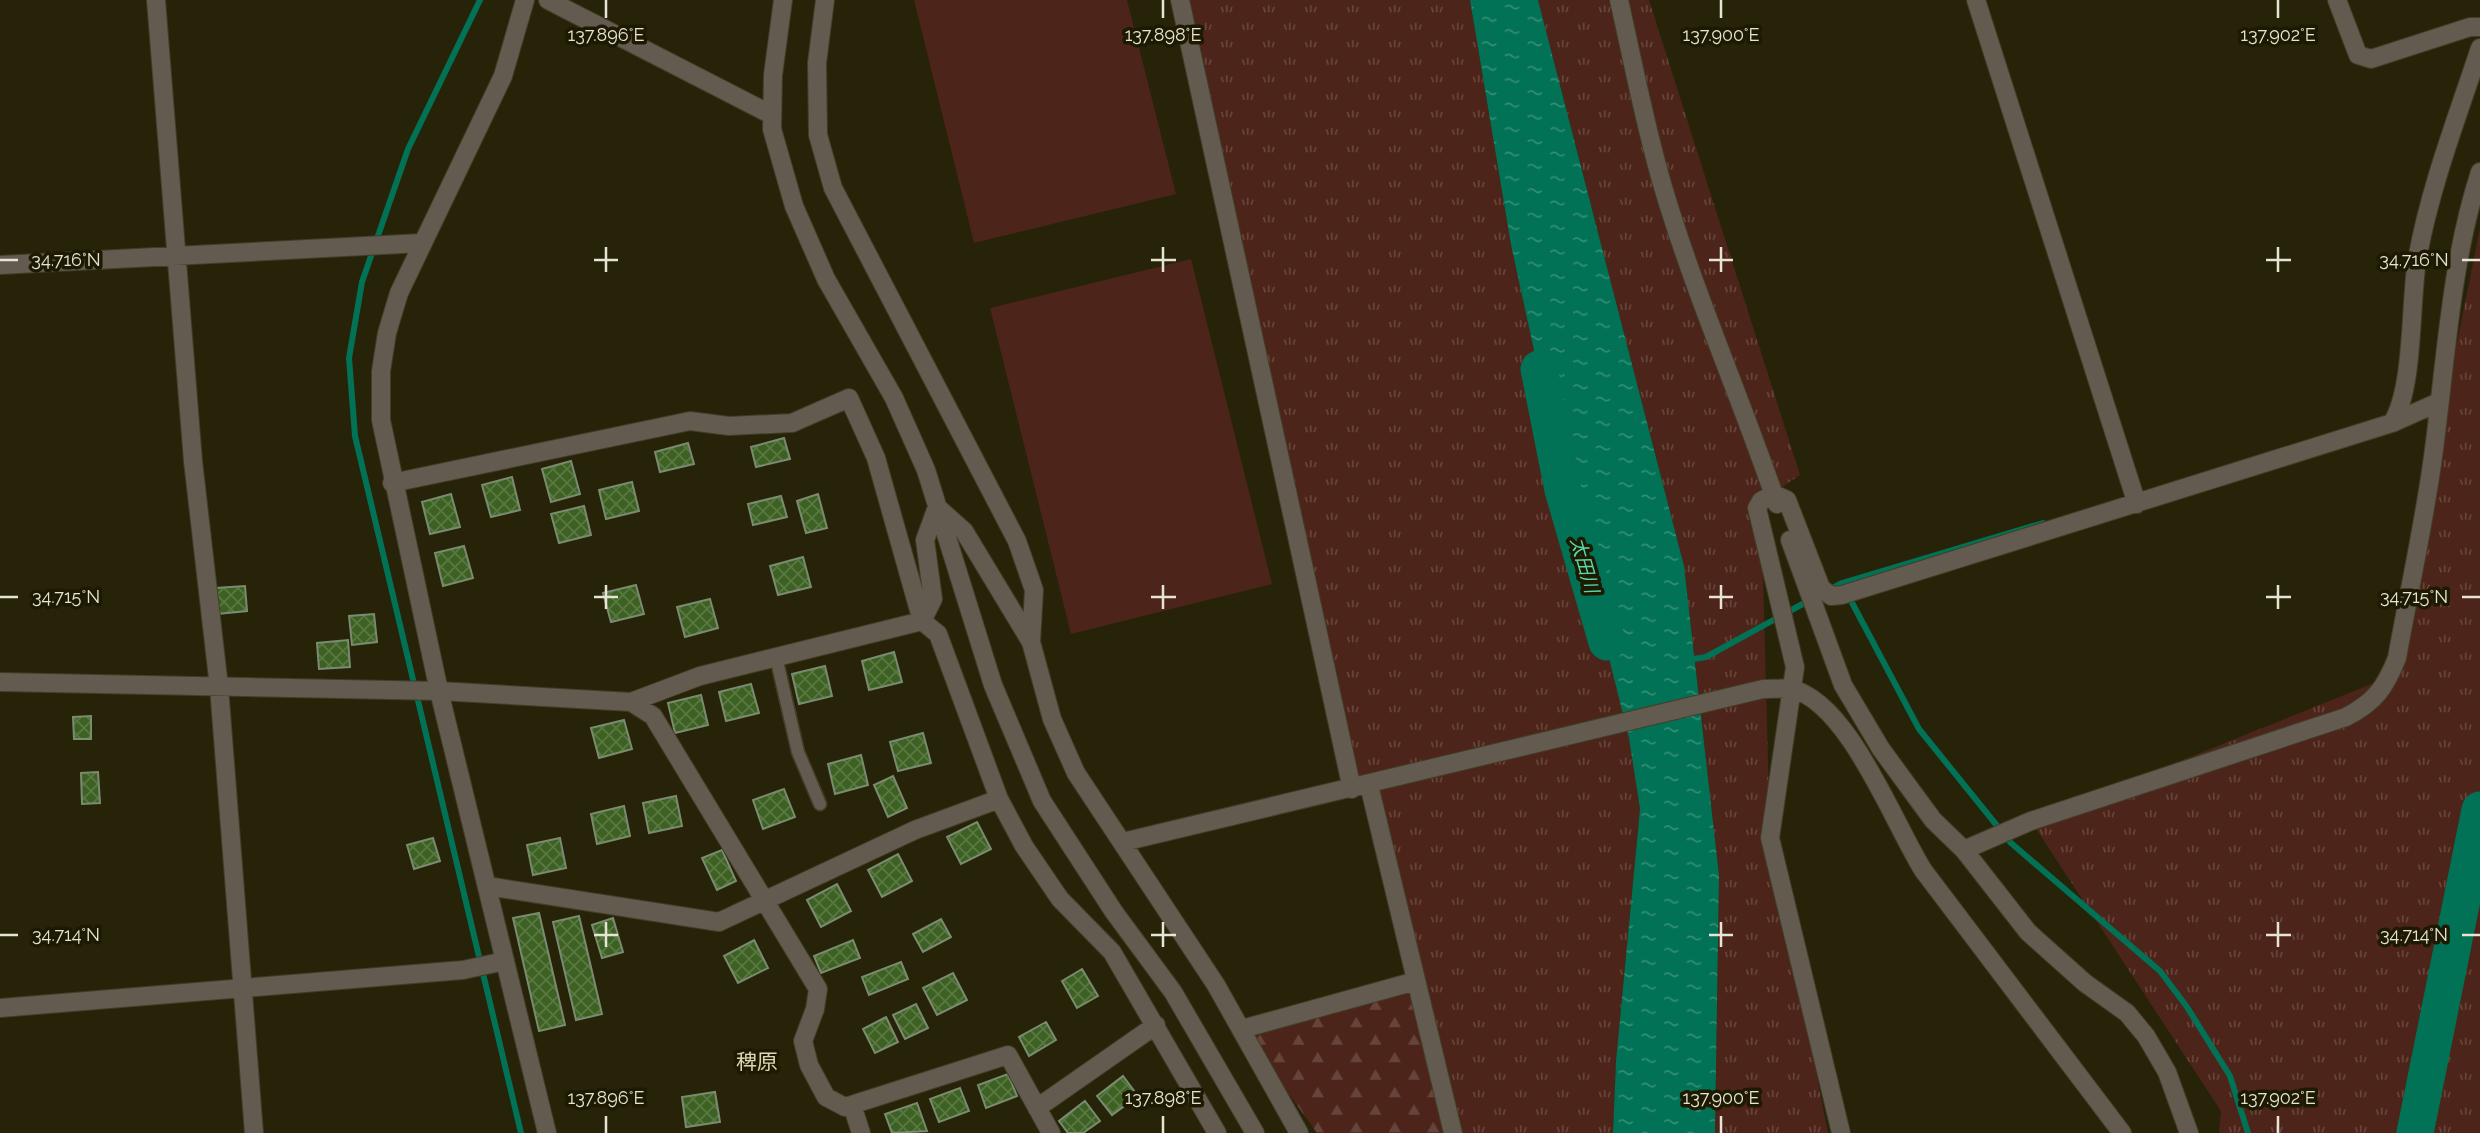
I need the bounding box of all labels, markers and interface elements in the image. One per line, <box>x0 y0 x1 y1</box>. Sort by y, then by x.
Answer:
text: 137.896°E <box>568 24 644 45</box>
text: 137.898°E <box>1125 24 1201 45</box>
text: 137.900°E <box>1682 24 1760 45</box>
text: 137.902°E <box>2240 24 2316 45</box>
text: 34.716°N <box>31 249 101 270</box>
text: 34.716°N <box>2379 249 2449 270</box>
water label: 太田川 <box>1567 535 1604 597</box>
text: 34.715°N <box>32 586 100 607</box>
text: 34.715°N <box>2380 586 2448 607</box>
text: 34.714°N <box>32 924 100 945</box>
text: 34.714°N <box>2380 924 2448 945</box>
district label: 稗原 <box>736 1049 778 1074</box>
text: 137.896°E <box>568 1087 644 1108</box>
text: 137.898°E <box>1125 1087 1201 1108</box>
text: 137.900°E <box>1682 1087 1760 1108</box>
text: 137.902°E <box>2240 1087 2316 1108</box>

